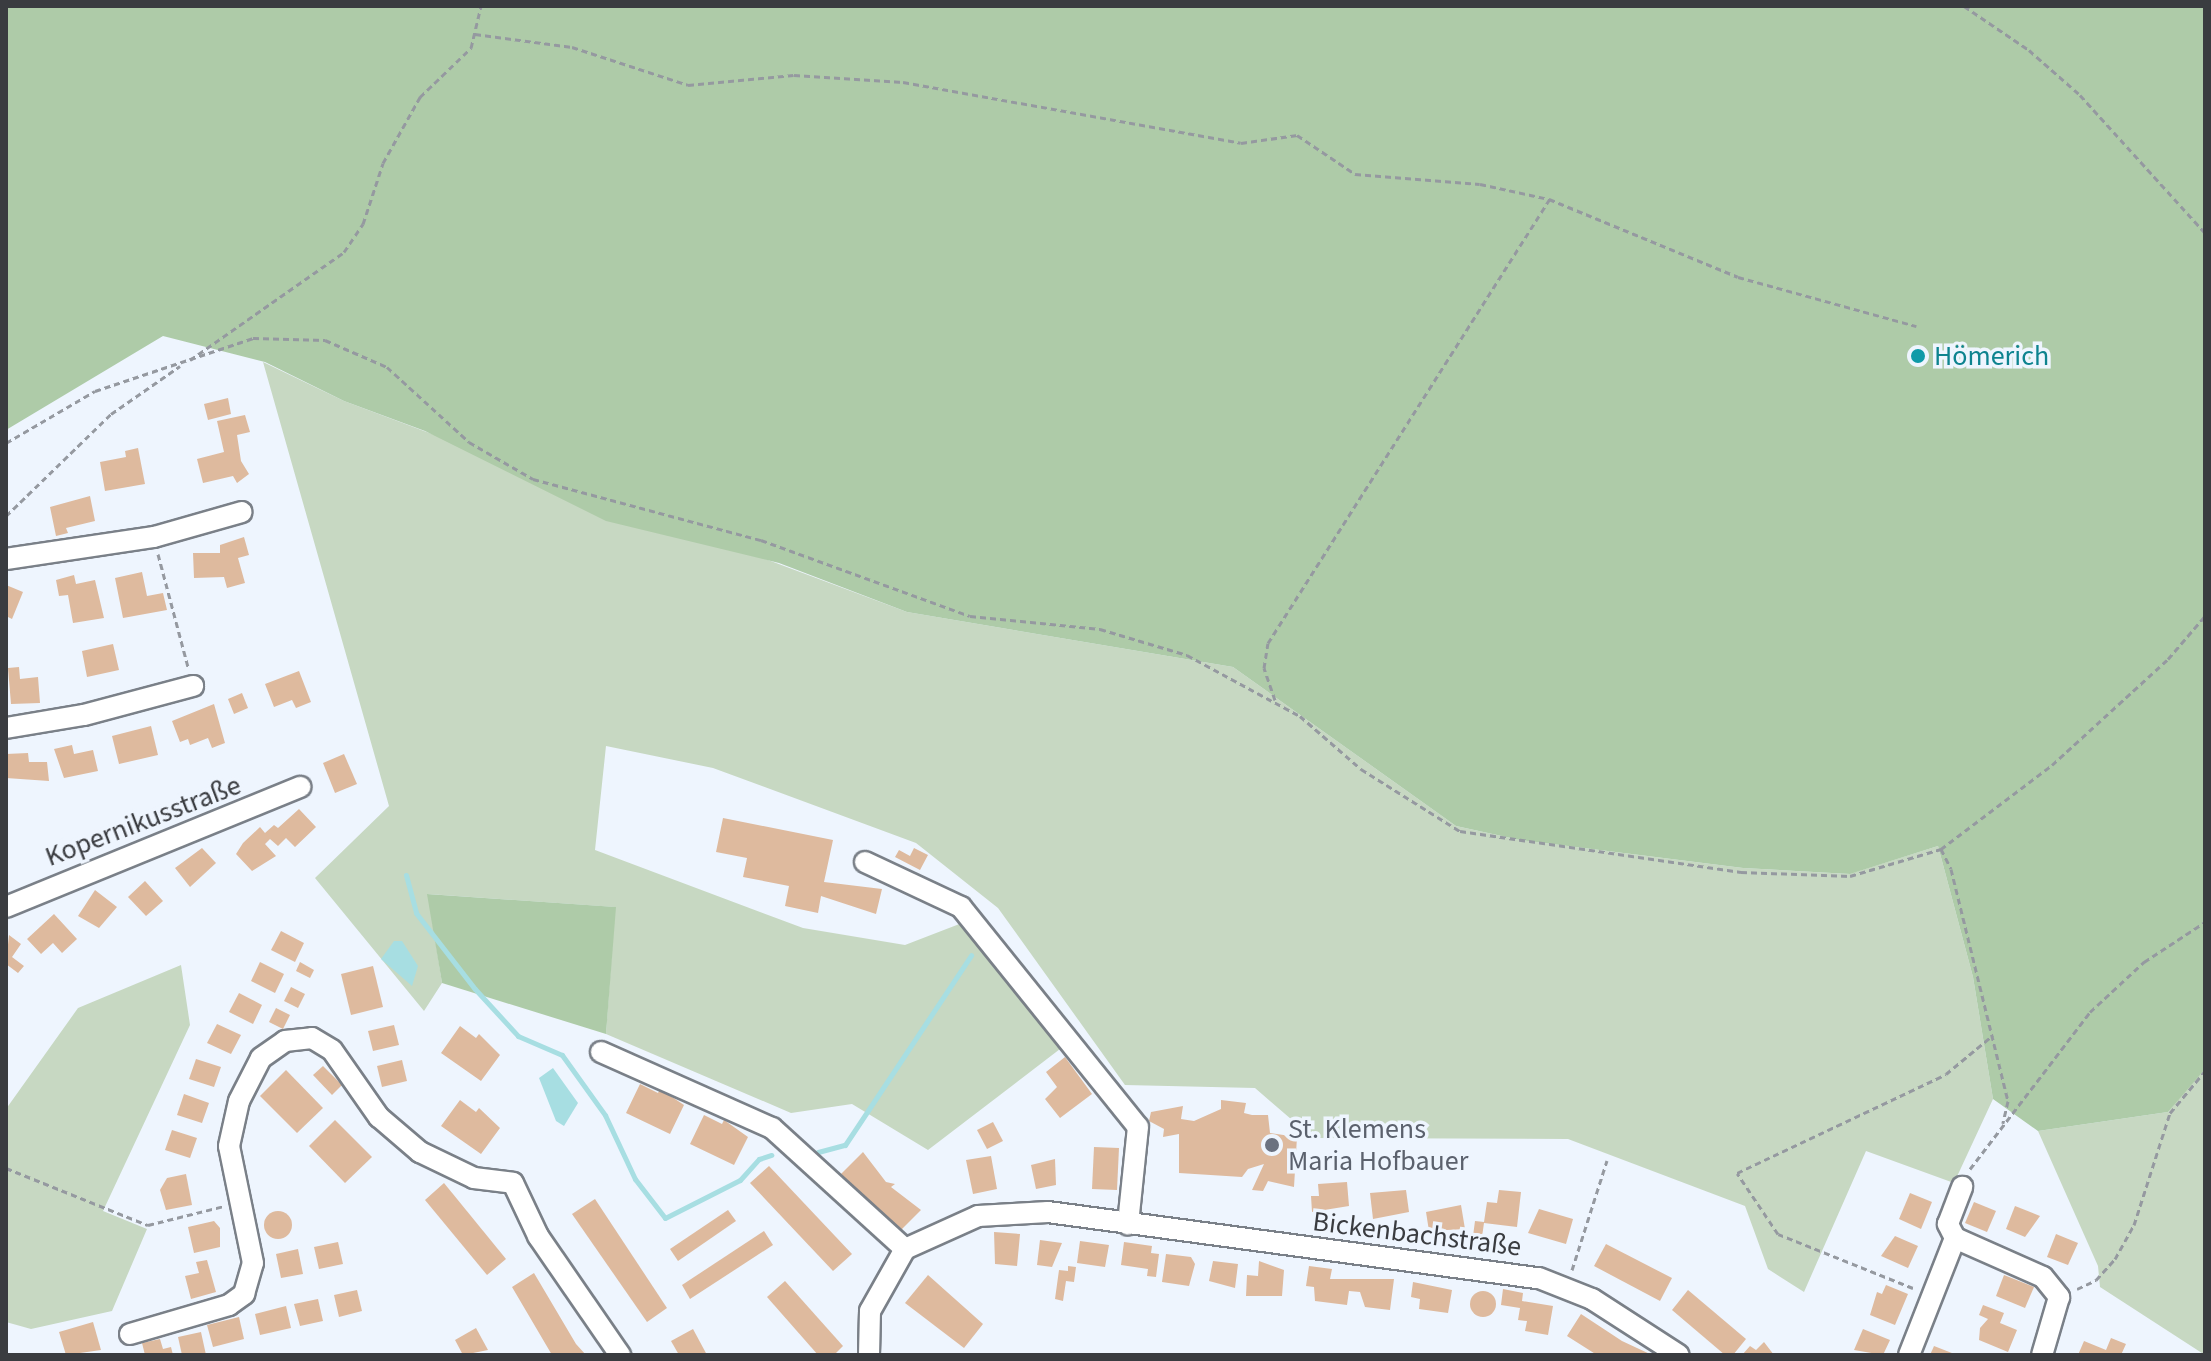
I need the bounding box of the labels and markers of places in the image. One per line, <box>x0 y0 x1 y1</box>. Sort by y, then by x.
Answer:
place label: Hömerich <box>1934 339 2049 373</box>
marker: Hömerich <box>1909 347 1927 365</box>
place label: St. Klemens Maria Hofbauer <box>1288 1112 1468 1178</box>
marker: St. Klemens Maria Hofbauer <box>1263 1136 1281 1154</box>

